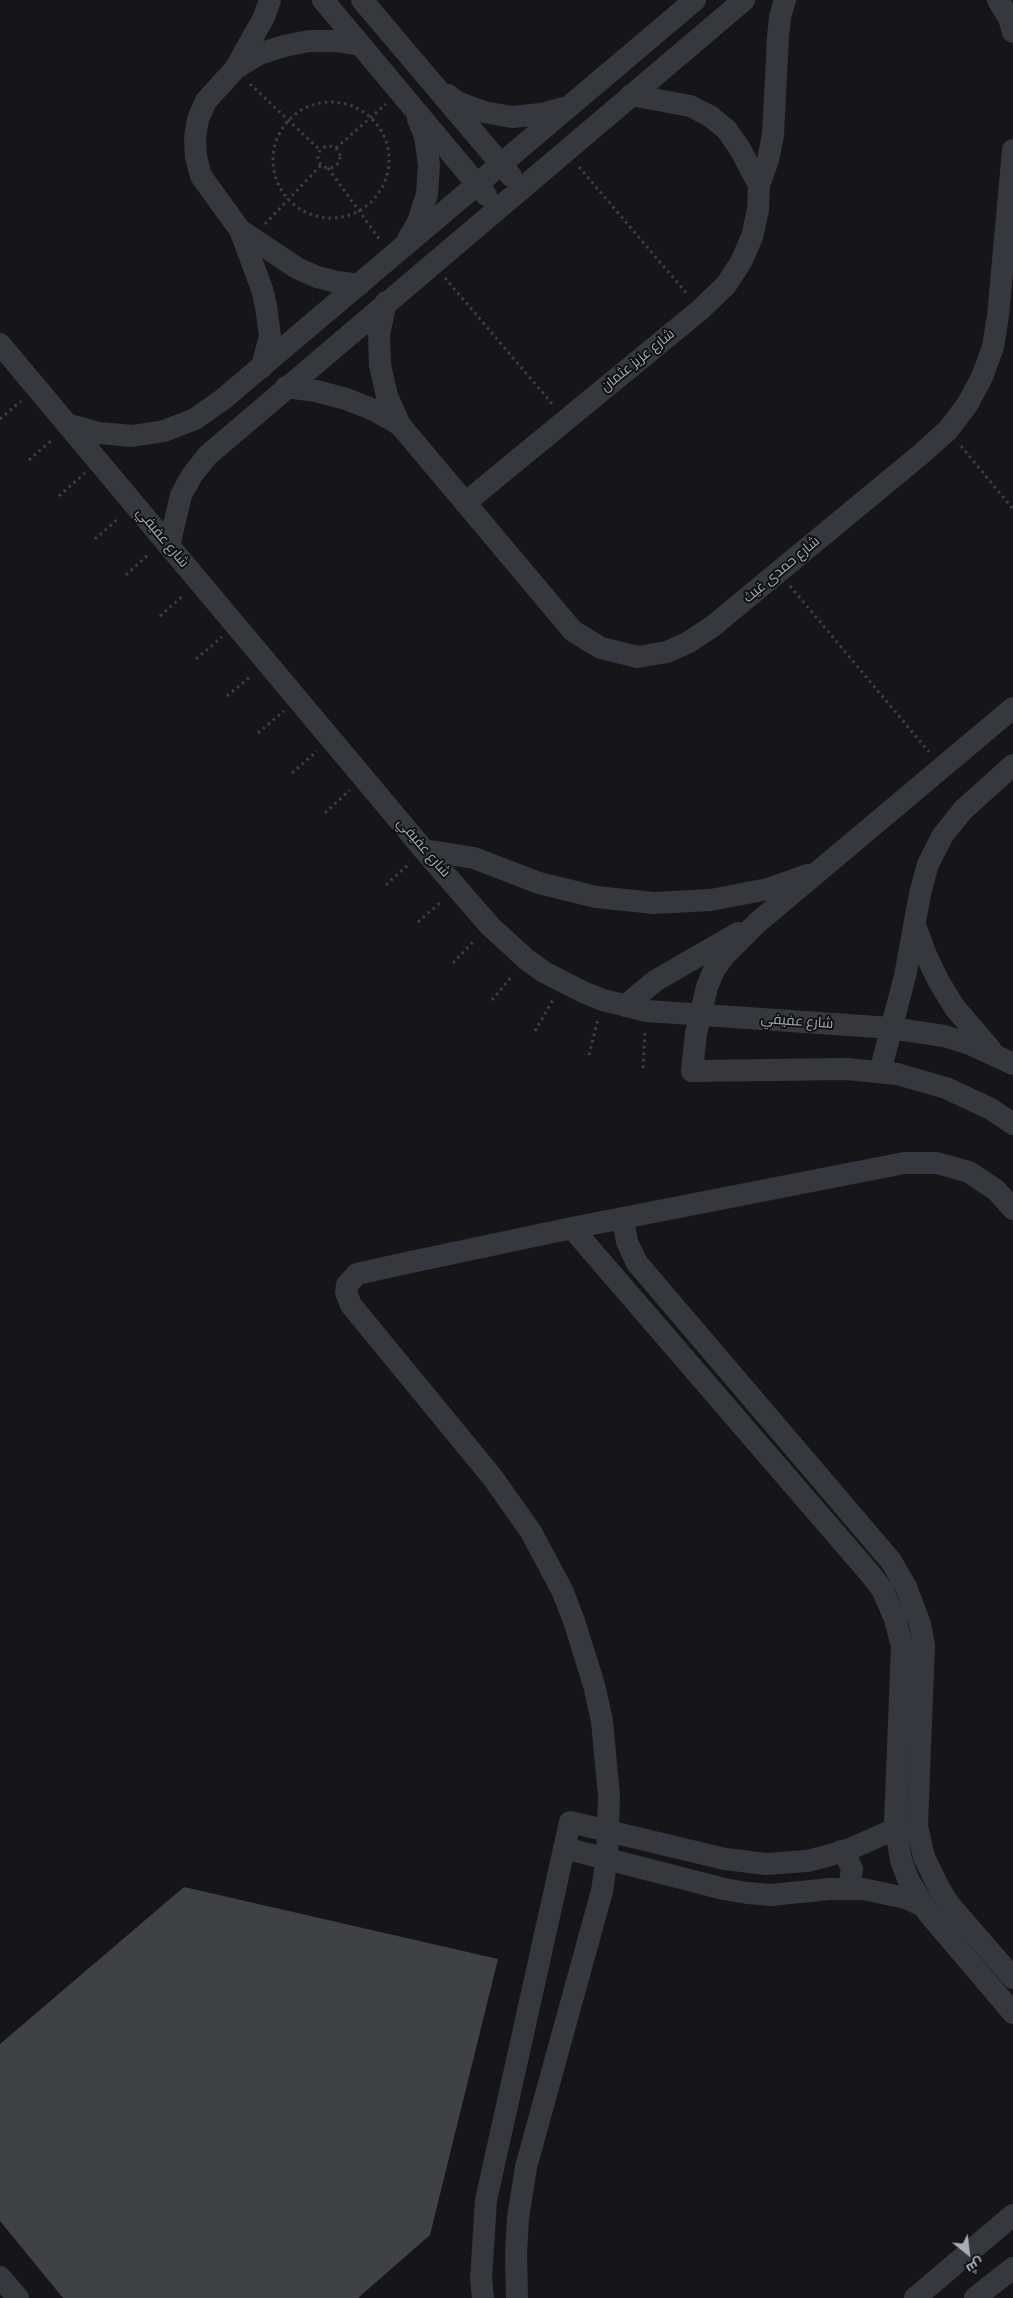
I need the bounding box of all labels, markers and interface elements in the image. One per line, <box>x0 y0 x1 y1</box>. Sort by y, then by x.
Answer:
street label: شارع عزيز عثمان <box>598 326 678 396</box>
street label: شارع عفيفي <box>132 505 192 571</box>
street label: شارع حمدى غيث <box>740 533 824 607</box>
street label: شارع عفيفي <box>393 815 453 881</box>
street label: شارع عفيفي <box>760 1011 834 1033</box>
north arrow <box>943 2228 993 2278</box>
text: ش <box>963 2253 988 2280</box>

